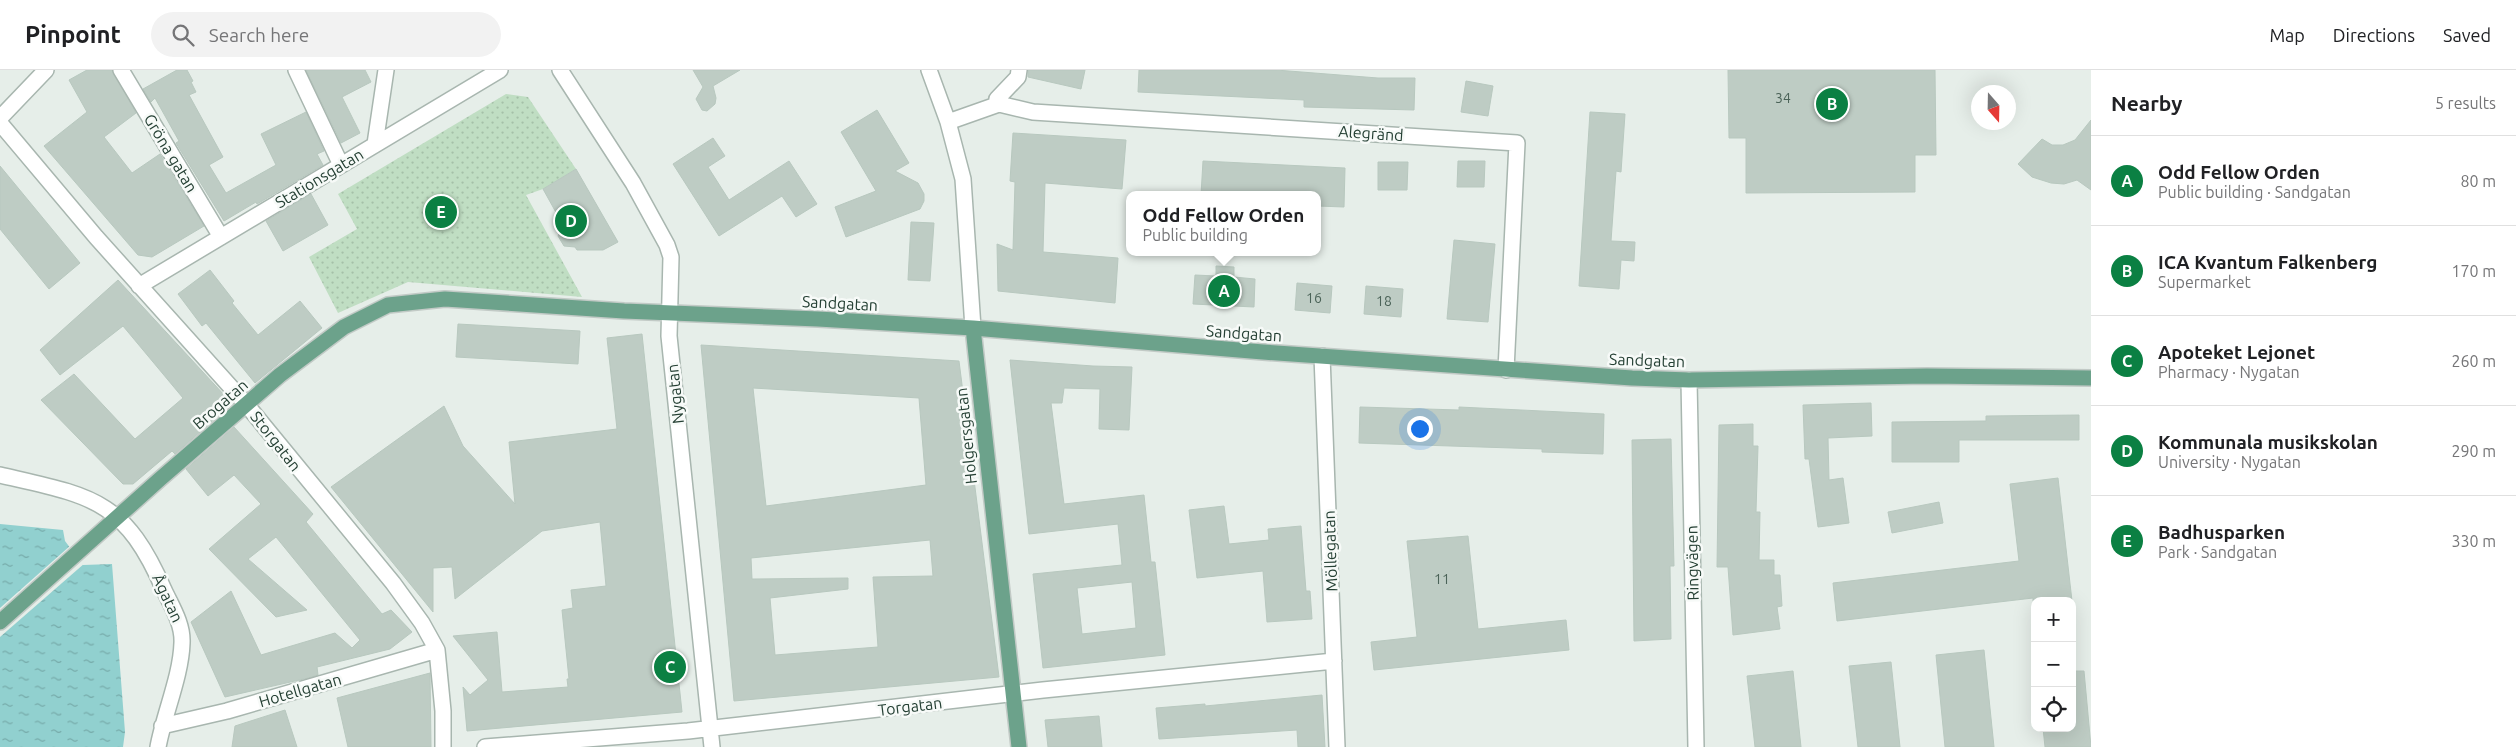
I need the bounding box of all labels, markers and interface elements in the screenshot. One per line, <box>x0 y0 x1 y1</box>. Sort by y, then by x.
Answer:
search box <box>151 12 501 57</box>
text: Pinpoint <box>25 21 121 48</box>
icon: search <box>169 21 197 49</box>
text: Search here <box>209 24 309 46</box>
text: Map <box>2269 25 2305 45</box>
text: Directions <box>2333 25 2415 45</box>
text: Saved <box>2443 25 2491 45</box>
pin: B <box>1816 85 1848 123</box>
north arrow <box>1971 85 2016 130</box>
house number: 34 <box>1775 90 1791 106</box>
text: Nearby <box>2111 91 2182 115</box>
text: 5 results <box>2435 94 2496 112</box>
street label: Gröna gatan <box>141 111 201 195</box>
street label: Alegränd <box>1338 122 1404 144</box>
street label: Stationsgatan <box>272 145 366 211</box>
text: Odd Fellow Orden <box>2158 161 2320 183</box>
text: A <box>2121 172 2133 190</box>
text: 80 m <box>2460 172 2496 190</box>
text: Public building · Sandgatan <box>2158 183 2351 201</box>
popup <box>1126 191 1321 256</box>
pin: E <box>425 193 457 231</box>
pin: D <box>555 202 587 240</box>
text: Odd Fellow Orden <box>1143 204 1304 226</box>
text: Public building <box>1143 226 1248 244</box>
text: ICA Kvantum Falkenberg <box>2158 251 2377 273</box>
text: B <box>2122 262 2132 280</box>
text: 170 m <box>2451 262 2496 280</box>
pin: A <box>1208 272 1240 310</box>
text: Supermarket <box>2158 273 2251 291</box>
house number: 16 <box>1306 290 1322 306</box>
street label: Sandgatan <box>801 292 879 314</box>
house number: 18 <box>1376 293 1392 309</box>
street label: Sandgatan <box>1205 321 1283 345</box>
text: Apoteket Lejonet <box>2158 341 2315 363</box>
street label: Sandgatan <box>1609 350 1685 370</box>
text: C <box>2122 352 2132 370</box>
text: 260 m <box>2451 352 2496 370</box>
street label: Nygatan <box>663 363 687 425</box>
text: Pharmacy · Nygatan <box>2158 363 2300 381</box>
street label: Brogatan <box>189 375 251 433</box>
street label: Holgersgatan <box>952 387 980 485</box>
street label: Storgatan <box>247 407 305 475</box>
your location <box>1407 416 1433 442</box>
text: Kommunala musikskolan <box>2158 431 2378 453</box>
text: D <box>2121 442 2133 460</box>
text: 290 m <box>2451 442 2496 460</box>
text: University · Nygatan <box>2158 453 2301 471</box>
street label: Möllegatan <box>1320 510 1340 592</box>
text: Badhusparken <box>2158 521 2285 543</box>
street label: Ringvägen <box>1682 525 1702 601</box>
text: E <box>2122 532 2132 550</box>
text: 330 m <box>2451 532 2496 550</box>
text: Park · Sandgatan <box>2158 543 2277 561</box>
street label: Ågatan <box>149 571 187 625</box>
house number: 11 <box>1434 571 1450 587</box>
map controls <box>2031 597 2076 732</box>
button: + <box>2031 597 2076 642</box>
button: − <box>2031 642 2076 687</box>
pin: C <box>654 648 686 686</box>
street label: Hotellgatan <box>257 670 343 710</box>
button: locate <box>2031 687 2076 732</box>
street label: Torgatan <box>877 693 943 719</box>

